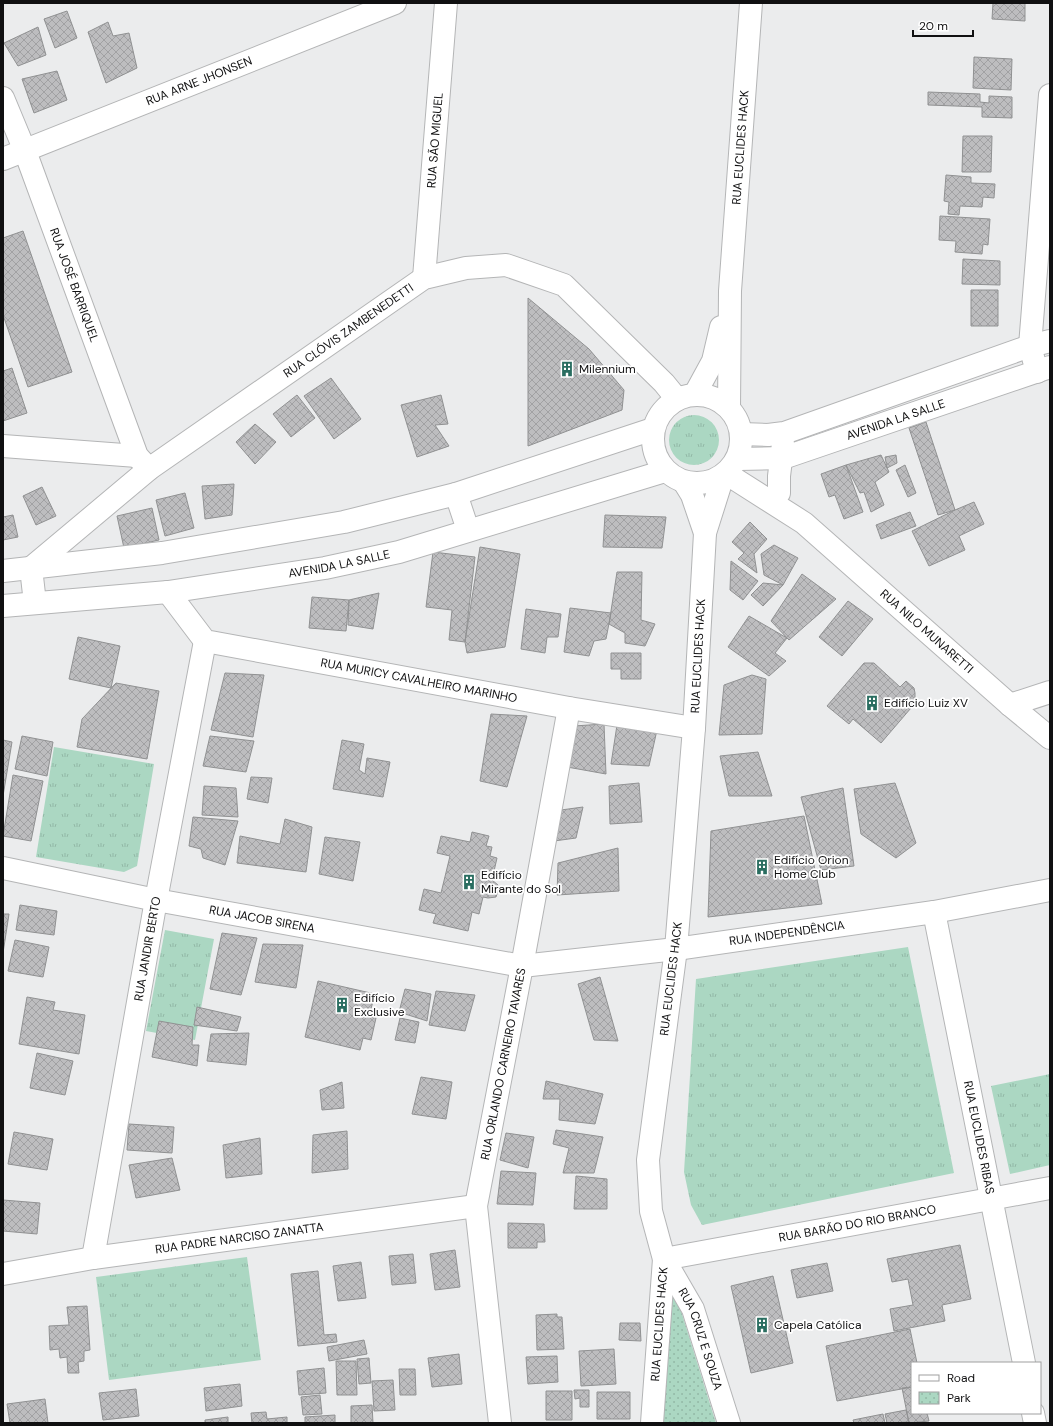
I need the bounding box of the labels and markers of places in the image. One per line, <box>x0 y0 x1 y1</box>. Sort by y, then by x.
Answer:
building icon: Milennium <box>558 360 576 378</box>
place label: Milennium <box>579 361 636 377</box>
building icon: Edifício Luiz XV <box>863 694 881 712</box>
place label: Edifício Luiz XV <box>884 695 968 711</box>
place label: Edifício Orion Home Club <box>774 852 849 882</box>
building icon: Edifício Orion Home Club <box>753 858 771 876</box>
place label: Edifício Mirante do Sol <box>481 867 561 897</box>
building icon: Edifício Mirante do Sol <box>460 873 478 891</box>
place label: Edifício Exclusive <box>354 990 405 1020</box>
building icon: Edifício Exclusive <box>333 996 351 1014</box>
building icon: Capela Católica <box>753 1316 771 1334</box>
place label: Capela Católica <box>774 1317 861 1333</box>

